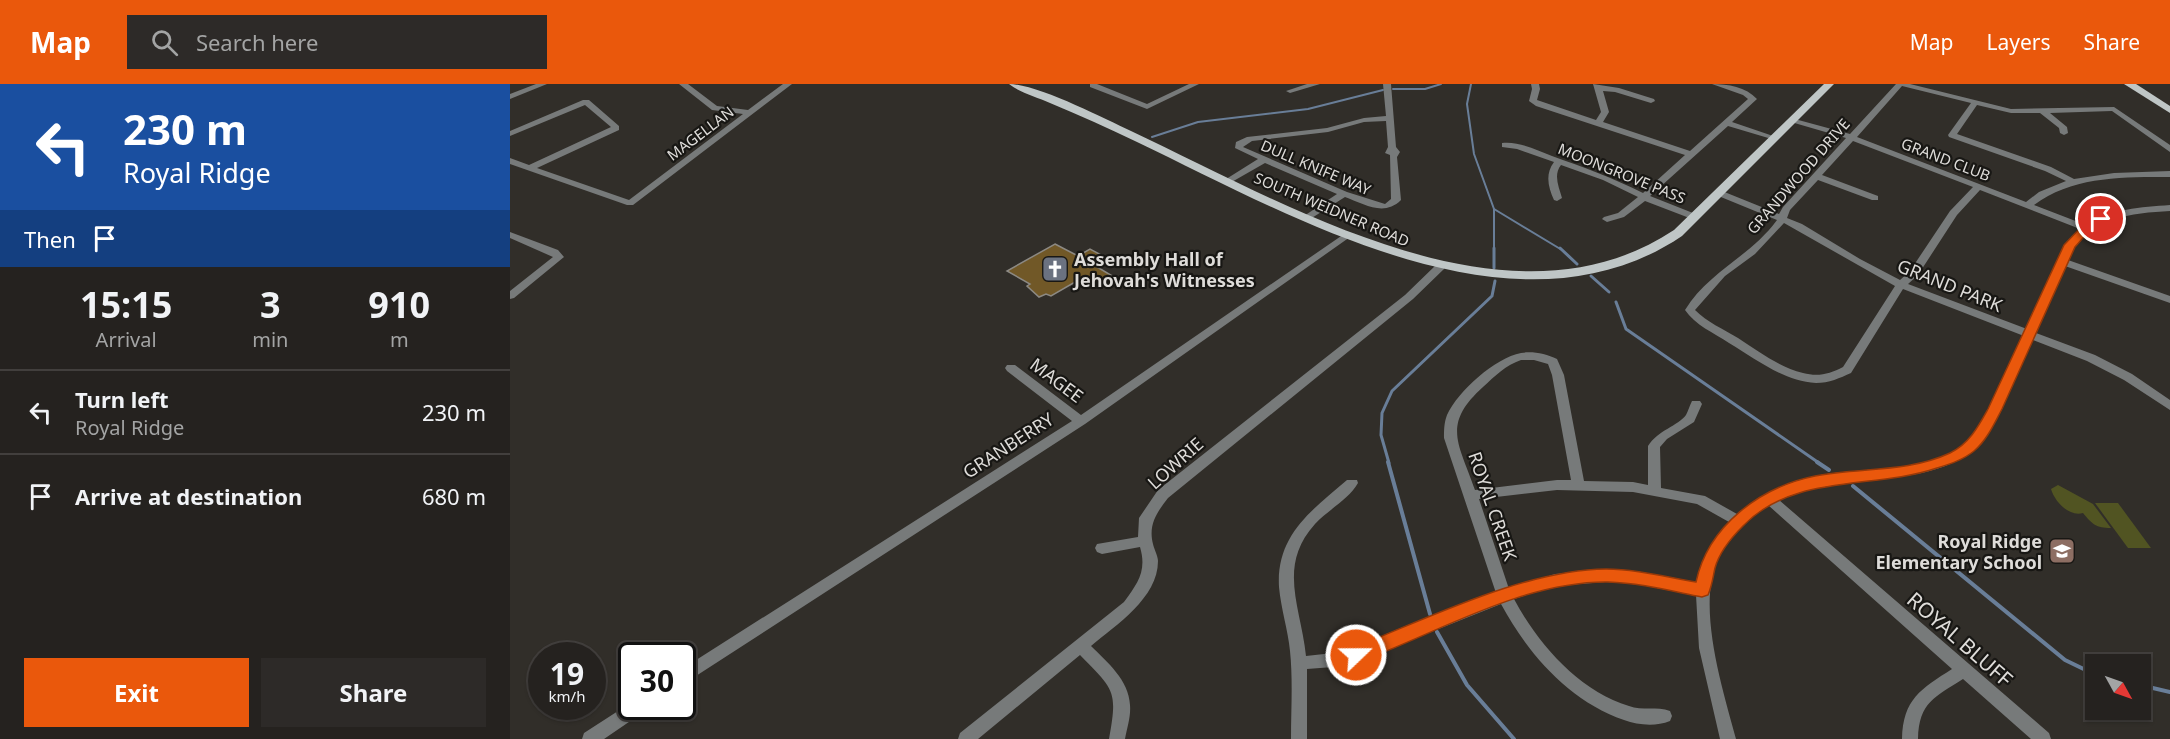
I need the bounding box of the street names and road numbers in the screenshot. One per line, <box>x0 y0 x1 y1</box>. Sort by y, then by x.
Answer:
street label: MAGELLAN <box>662 101 738 165</box>
street label: GRANDWOOD DRIVE <box>1742 114 1854 238</box>
street label: GRAND CLUB <box>1899 133 1993 185</box>
street label: DULL KNIFE WAY <box>1258 135 1375 199</box>
street label: MOONGROVE PASS <box>1555 138 1689 208</box>
street label: SOUTH WEIDNER ROAD <box>1251 167 1413 251</box>
street label: GRAND PARK <box>1894 253 2007 317</box>
street label: MAGEE <box>1026 352 1088 408</box>
street label: GRANBERRY <box>958 406 1059 483</box>
street label: LOWRIE <box>1142 432 1208 494</box>
street label: ROYAL CREEK <box>1463 448 1523 564</box>
street label: ROYAL BLUFF <box>1901 585 2019 693</box>

